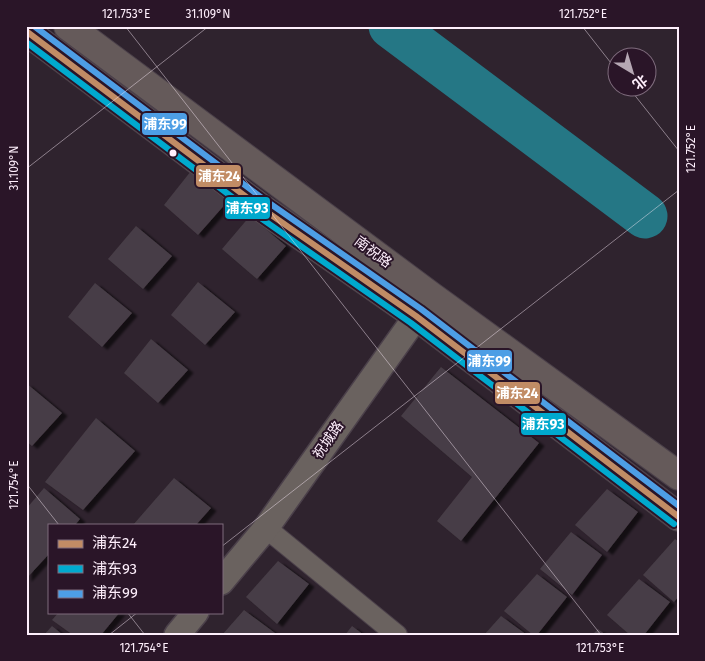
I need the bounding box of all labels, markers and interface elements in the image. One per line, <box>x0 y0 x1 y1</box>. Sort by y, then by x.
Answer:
text: 121.753°E <box>102 7 150 21</box>
text: 31.109°N <box>185 7 231 21</box>
text: 121.752°E <box>559 7 607 21</box>
north arrow <box>608 48 658 98</box>
text: 北 <box>629 71 650 93</box>
line badge: 浦东99 <box>141 112 188 136</box>
text: 浦东99 <box>143 116 187 133</box>
text: 121.752°E <box>684 125 698 173</box>
text: 31.109°N <box>7 145 21 191</box>
unlabelled marker <box>168 148 178 158</box>
line badge: 浦东24 <box>195 164 242 188</box>
text: 浦东24 <box>198 168 240 185</box>
line badge: 浦东93 <box>224 196 271 220</box>
text: 浦东93 <box>226 200 268 217</box>
street label: 南祝路 <box>351 233 395 271</box>
line badge: 浦东99 <box>466 349 513 373</box>
text: 浦东99 <box>467 353 511 370</box>
line badge: 浦东24 <box>494 381 541 405</box>
text: 浦东24 <box>496 385 538 402</box>
line badge: 浦东93 <box>520 412 567 436</box>
text: 浦东93 <box>522 416 564 433</box>
street label: 祝城路 <box>309 418 347 462</box>
text: 121.754°E <box>7 460 21 510</box>
legend <box>48 524 222 614</box>
text: 浦东24 <box>92 534 137 552</box>
text: 浦东93 <box>92 560 137 578</box>
text: 浦东99 <box>92 584 138 602</box>
text: 121.754°E <box>119 641 169 655</box>
text: 121.753°E <box>576 641 624 655</box>

